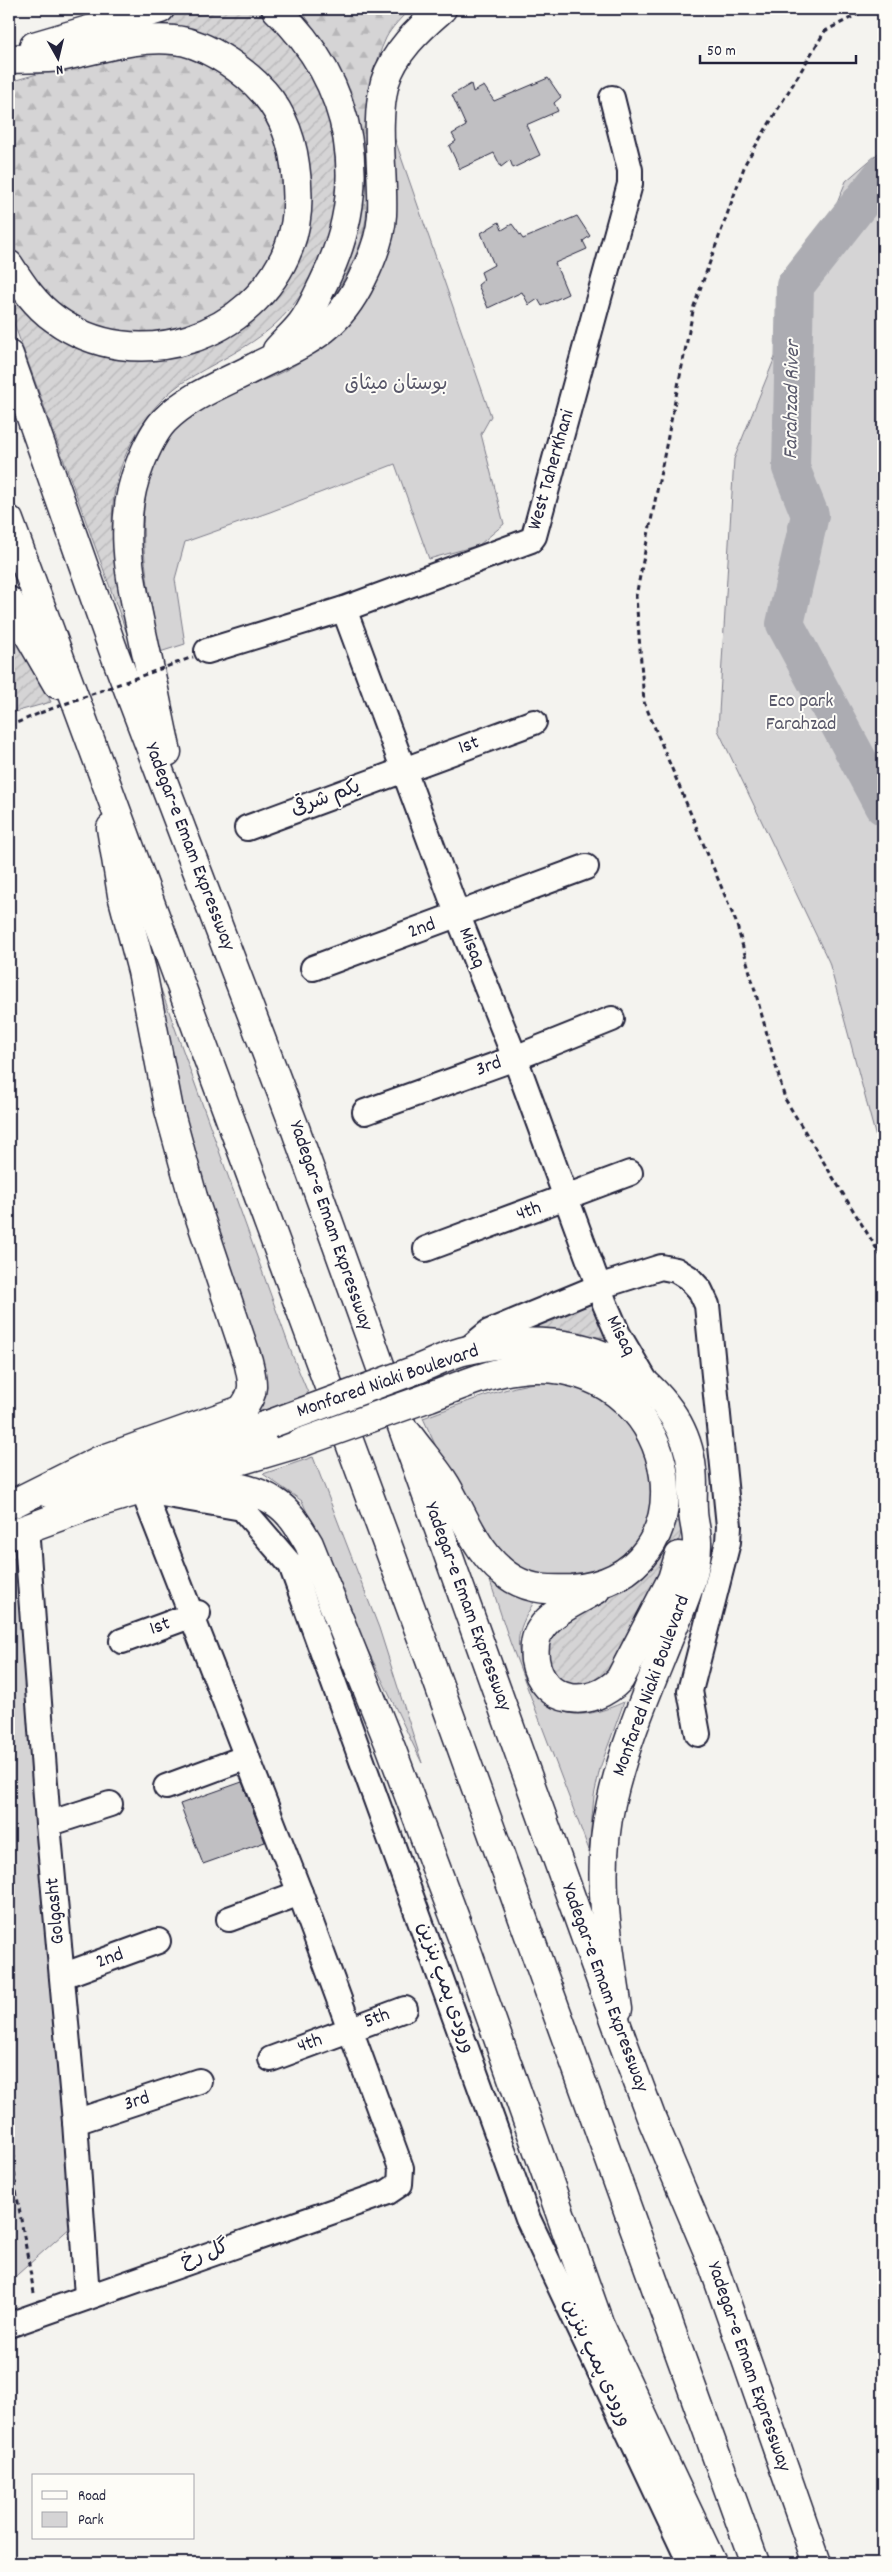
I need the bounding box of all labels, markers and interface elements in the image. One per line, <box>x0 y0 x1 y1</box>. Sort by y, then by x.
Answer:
north arrow <box>32 32 82 82</box>
scale bar <box>700 32 856 64</box>
text: 50 m <box>707 41 736 63</box>
text: N <box>55 59 64 79</box>
water label: Farahzad River <box>777 338 809 460</box>
park label: بوستان میثاق <box>345 371 447 399</box>
street label: West TaherKhani <box>521 406 583 534</box>
park label: Eco park Farahzad <box>766 688 836 739</box>
street label: 1st <box>455 729 483 763</box>
street label: Yadegar-e Emam Expressway <box>136 739 242 956</box>
street label: یکم شرقی <box>287 772 365 825</box>
street label: 2nd <box>404 911 440 947</box>
street label: Misaq <box>450 923 492 973</box>
street label: 3rd <box>472 1049 506 1085</box>
street label: Yadegar-e Emam Expressway <box>281 1117 379 1336</box>
street label: 4th <box>513 1195 545 1229</box>
street label: Misaq <box>598 1311 642 1361</box>
street label: Monfared Niaki Boulevard <box>293 1338 483 1426</box>
street label: Yadegar-e Emam Expressway <box>416 1499 518 1716</box>
street label: Monfared Niaki Boulevard <box>606 1592 698 1780</box>
street label: 1st <box>146 1610 174 1644</box>
street label: Golgasht <box>39 1876 73 1946</box>
street label: Yadegar-e Emam Expressway <box>553 1880 655 2097</box>
street label: ورودی پمپ بنزین <box>408 1918 482 2058</box>
street label: 2nd <box>92 1941 128 1977</box>
street label: 5th <box>360 2001 394 2037</box>
street label: 4th <box>294 2027 326 2061</box>
street label: 3rd <box>120 2085 154 2119</box>
street label: گل رخ <box>177 2234 233 2276</box>
street label: Yadegar-e Emam Expressway <box>699 2258 797 2477</box>
street label: ورودی پمپ بنزین <box>554 2295 638 2431</box>
legend <box>32 2474 195 2540</box>
text: Road <box>78 2486 106 2508</box>
text: Park <box>78 2510 104 2532</box>

